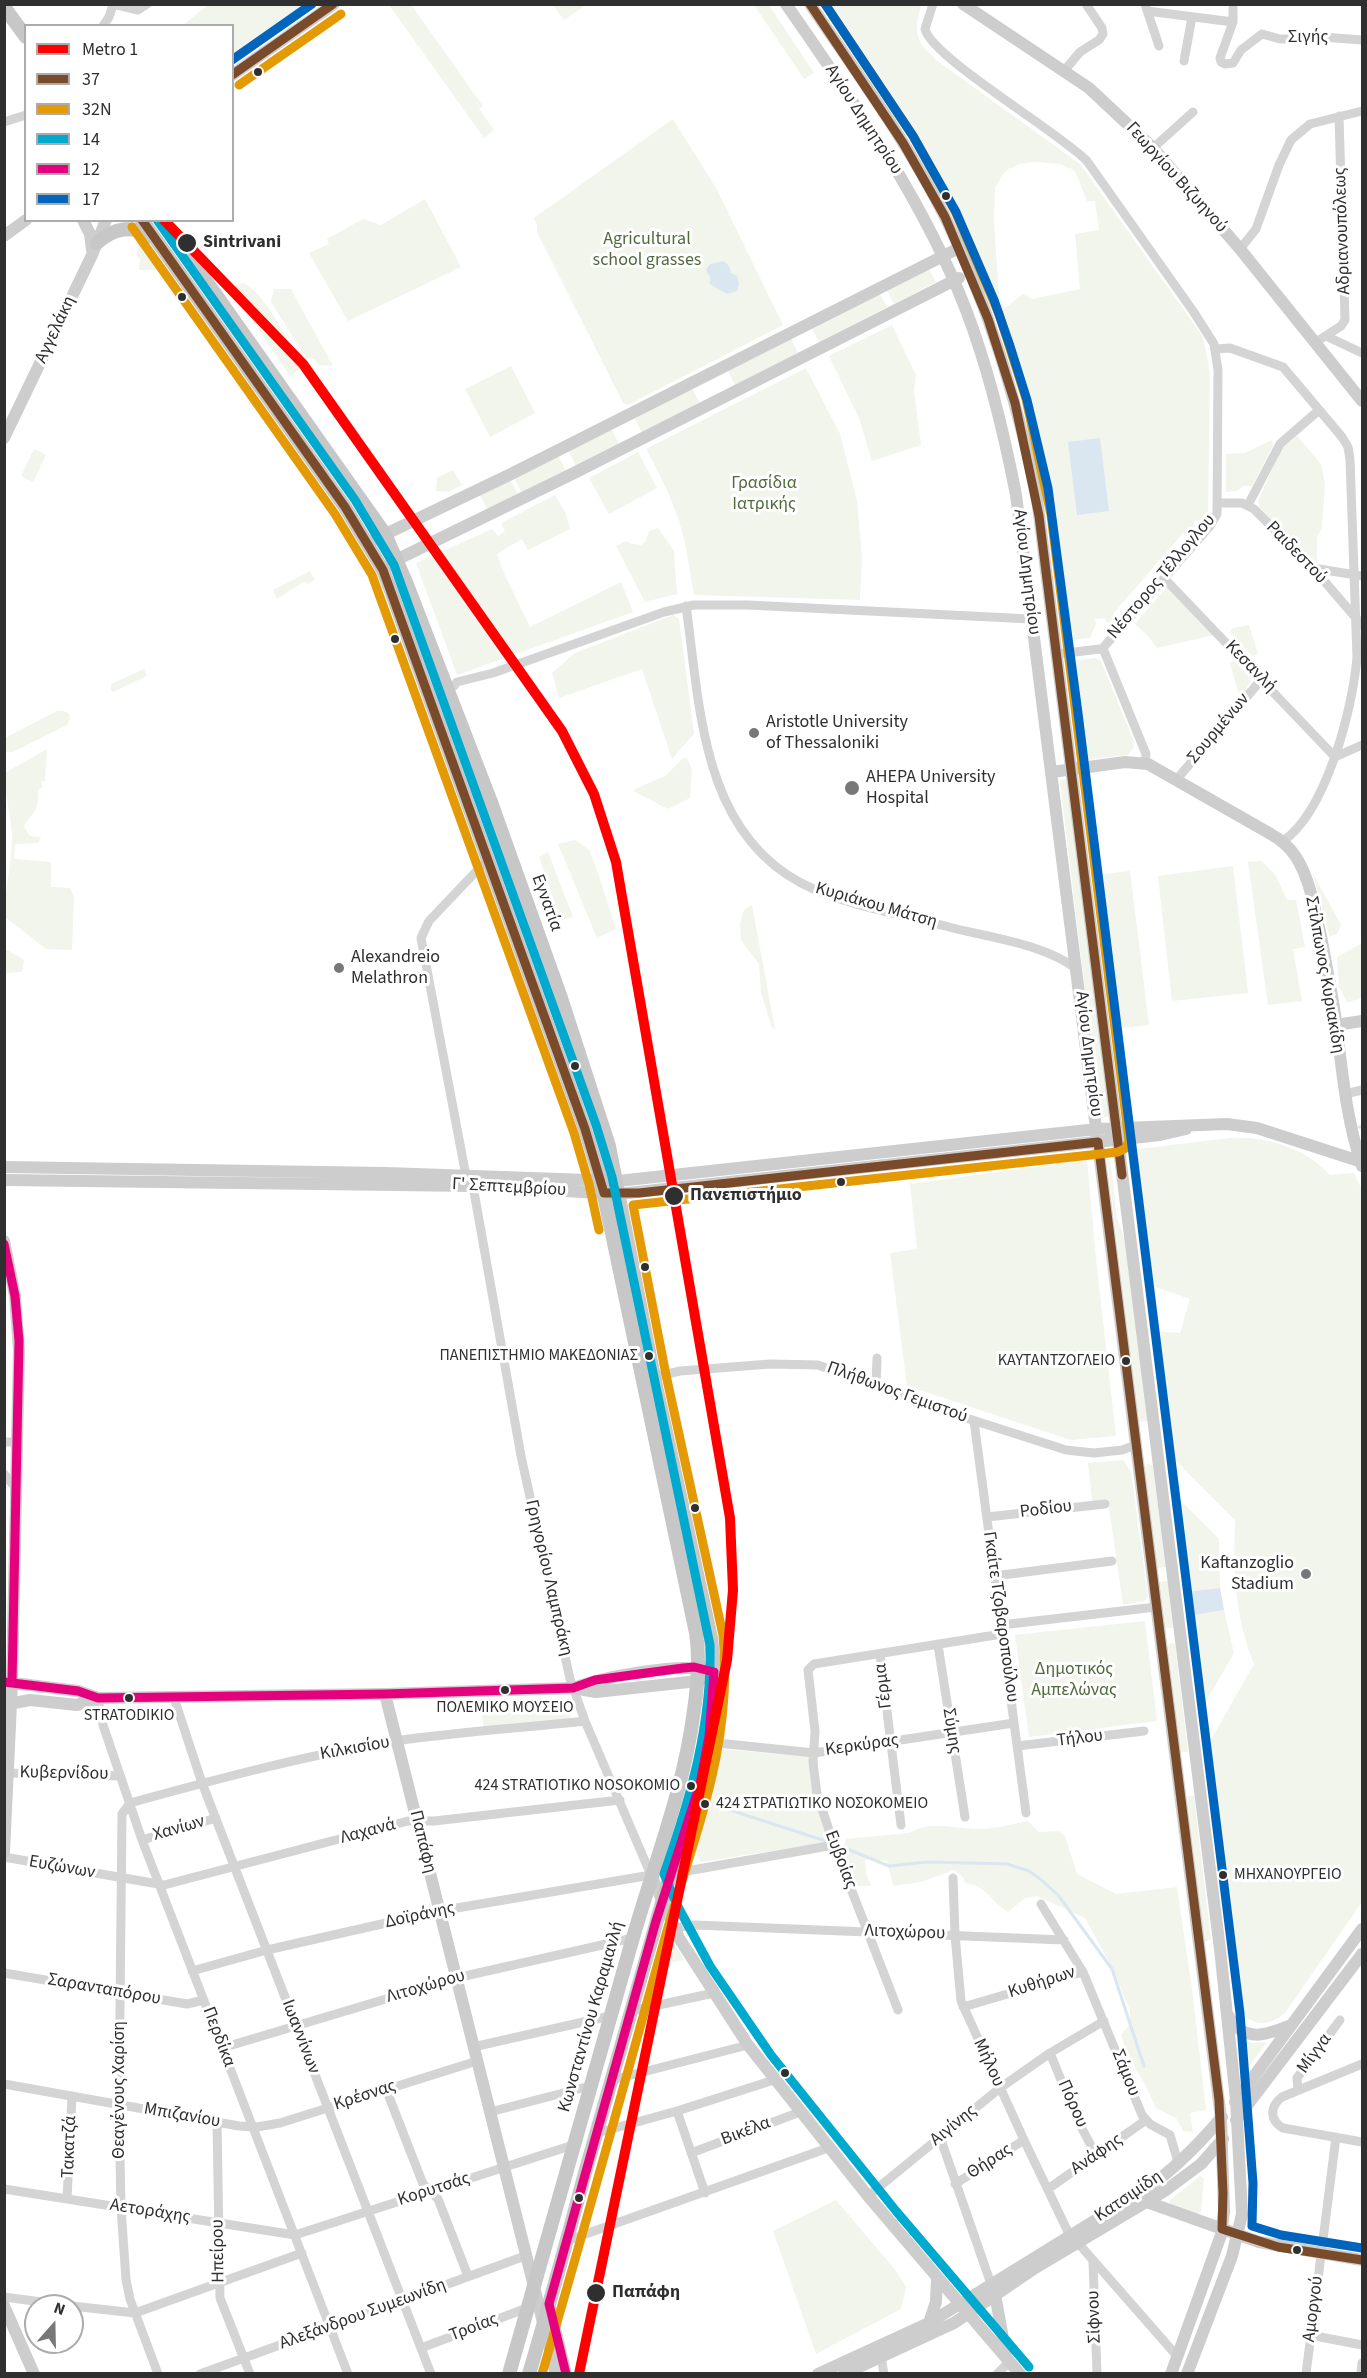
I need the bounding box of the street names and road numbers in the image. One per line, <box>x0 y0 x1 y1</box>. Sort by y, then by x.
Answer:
street label: Σιγής <box>1288 27 1328 49</box>
street label: Αγίου Δημητρίου <box>819 61 907 179</box>
street label: Γεωργίου Βιζυηνού <box>1121 118 1231 238</box>
street label: Αδριανουπόλεως <box>1330 167 1356 295</box>
street label: Αγγελάκη <box>31 293 81 367</box>
street label: Αγίου Δημητρίου <box>1008 508 1044 636</box>
street label: Νέστορος Τέλλογλου <box>1103 510 1221 644</box>
street label: Ραιδεστού <box>1261 517 1331 589</box>
street label: Κεσανλή <box>1220 636 1280 698</box>
street label: Σουρμένων <box>1183 689 1255 769</box>
street label: Εγνατία <box>526 872 566 934</box>
street label: Κυριάκου Μάτση <box>813 878 939 934</box>
street label: Στίλπωνος Κυριακίδη <box>1300 895 1348 1055</box>
street label: Αγίου Δημητρίου <box>1070 990 1106 1118</box>
street label: Γ' Σεπτεμβρίου <box>451 1174 567 1202</box>
street label: Πλήθωνος Γεμιστού <box>824 1358 970 1428</box>
street label: Ροδίου <box>1019 1496 1073 1524</box>
street label: Γρηγορίου Λαμπράκη <box>520 1498 576 1658</box>
street label: Γκαίτε Τζοβαροπούλου <box>977 1530 1023 1704</box>
street label: Γέρμα <box>871 1662 897 1710</box>
street label: Σύμης <box>937 1706 965 1756</box>
street label: Τήλου <box>1056 1725 1104 1753</box>
street label: Κερκύρας <box>824 1730 900 1762</box>
street label: Κιλκισίου <box>318 1732 392 1766</box>
street label: Κυβερνίδου <box>19 1762 109 1786</box>
street label: Παπάφη <box>404 1808 440 1876</box>
street label: Χανίων <box>151 1811 207 1847</box>
street label: Λαχανά <box>338 1814 398 1850</box>
street label: Ευβοίας <box>819 1828 861 1892</box>
street label: Ευζώνων <box>27 1852 97 1884</box>
street label: Δοϊράνης <box>383 1898 457 1934</box>
street label: Κωνσταντίνου Καραμανλή <box>554 1919 630 2115</box>
street label: Λιτοχώρου <box>864 1921 946 1945</box>
street label: Κυθήρων <box>1006 1962 1078 2004</box>
street label: Λιτοχώρου <box>384 1966 468 2008</box>
street label: Σαρανταπόρου <box>46 1969 162 2011</box>
street label: Ιωαννίνων <box>276 1997 324 2077</box>
street label: Περδίκα <box>197 2004 239 2070</box>
street label: Θεαγένους Χαρίση <box>109 2021 131 2159</box>
street label: Μίγγα <box>1293 2030 1337 2078</box>
street label: Μήλου <box>968 2036 1008 2090</box>
street label: Σάμου <box>1106 2047 1144 2099</box>
street label: Κρέσνας <box>331 2076 399 2116</box>
street label: Πόρου <box>1052 2077 1092 2131</box>
street label: Μπιζανίου <box>142 2099 222 2133</box>
street label: Αιγίνης <box>926 2101 982 2151</box>
street label: Βικέλα <box>718 2113 774 2151</box>
street label: Τακατζά <box>58 2115 82 2179</box>
street label: Ανάφης <box>1067 2130 1127 2180</box>
street label: Θήρας <box>963 2139 1017 2185</box>
street label: Κατσιμίδη <box>1091 2167 1167 2227</box>
street label: Κορυτσάς <box>395 2168 473 2212</box>
street label: Αετοράχης <box>108 2195 192 2229</box>
street label: Ηπείρου <box>208 2219 230 2283</box>
street label: Αλεξάνδρου Συμεωνίδη <box>277 2275 449 2355</box>
street label: Αμοργού <box>1299 2275 1329 2343</box>
street label: Σίφνου <box>1083 2290 1107 2344</box>
street label: Τροίας <box>447 2309 501 2347</box>

